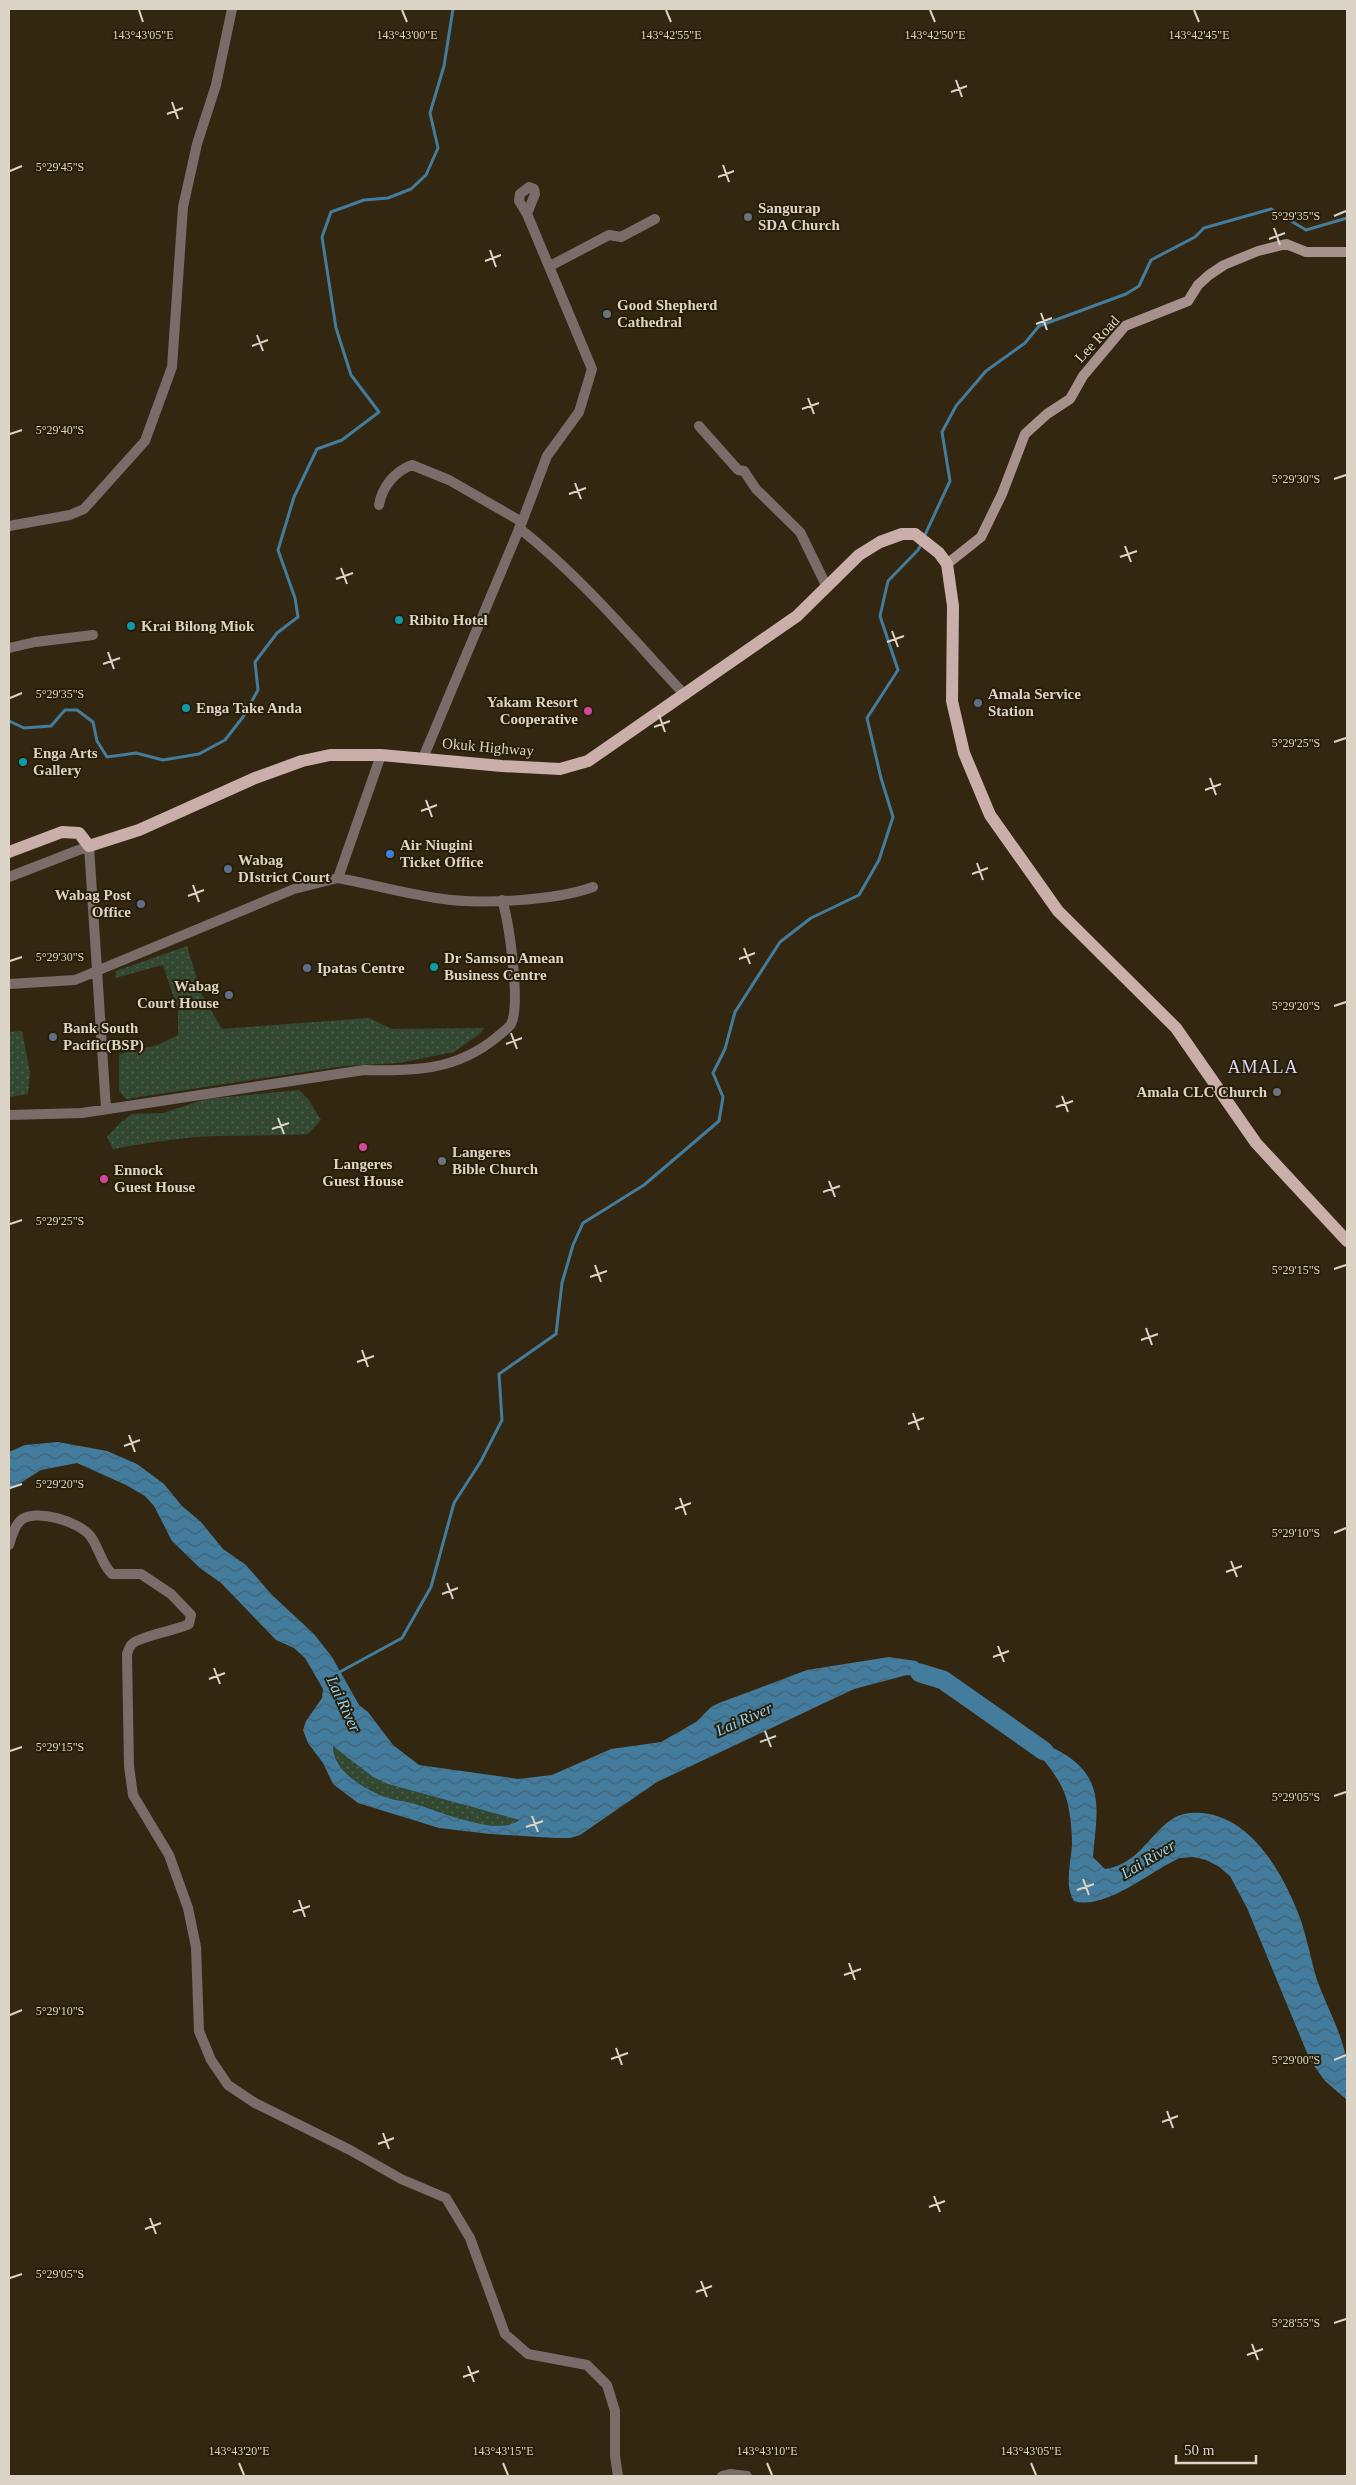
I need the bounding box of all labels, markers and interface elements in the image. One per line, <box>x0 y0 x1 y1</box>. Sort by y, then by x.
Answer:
text: 143°43'05"E <box>112 28 174 42</box>
text: 143°43'00"E <box>376 28 438 42</box>
text: 143°42'55"E <box>640 28 702 42</box>
text: 143°42'50"E <box>904 28 966 42</box>
text: 143°42'45"E <box>1168 28 1230 42</box>
text: 5°29'45"S <box>36 160 84 174</box>
place label: Sangurap SDA Church <box>758 200 840 233</box>
text: 5°29'35"S <box>1272 209 1320 223</box>
marker: Sangurap SDA Church <box>742 211 754 223</box>
place label: Good Shepherd Cathedral <box>617 297 718 330</box>
marker: Good Shepherd Cathedral <box>601 308 613 320</box>
street label: Lee Road <box>1071 312 1123 366</box>
text: 5°29'40"S <box>36 423 84 437</box>
text: 5°29'30"S <box>1272 472 1320 486</box>
place label: Ribito Hotel <box>409 612 488 628</box>
marker: Ribito Hotel <box>393 614 405 626</box>
place label: Krai Bilong Miok <box>141 618 255 634</box>
marker: Krai Bilong Miok <box>125 620 137 632</box>
place label: Amala Service Station <box>988 686 1081 719</box>
text: 5°29'35"S <box>36 687 84 701</box>
place label: Yakam Resort Cooperative <box>487 694 578 727</box>
marker: Amala Service Station <box>972 697 984 709</box>
place label: Enga Take Anda <box>196 700 302 716</box>
marker: Enga Take Anda <box>180 702 192 714</box>
marker: Yakam Resort Cooperative <box>582 705 594 717</box>
street label: Okuk Highway <box>441 735 535 759</box>
text: 5°29'25"S <box>1272 736 1320 750</box>
place label: Enga Arts Gallery <box>33 745 98 778</box>
marker: Enga Arts Gallery <box>17 756 29 768</box>
place label: Air Niugini Ticket Office <box>400 837 484 870</box>
marker: Air Niugini Ticket Office <box>384 848 396 860</box>
place label: Wabag DIstrict Court <box>238 852 330 885</box>
marker: Wabag DIstrict Court <box>222 863 234 875</box>
place label: Wabag Post Office <box>55 887 131 920</box>
marker: Wabag Post Office <box>135 898 147 910</box>
text: 5°29'30"S <box>36 950 84 964</box>
place label: Dr Samson Amean Business Centre <box>444 950 564 983</box>
place label: Ipatas Centre <box>317 960 405 976</box>
marker: Dr Samson Amean Business Centre <box>428 961 440 973</box>
marker: Ipatas Centre <box>301 962 313 974</box>
place label: Wabag Court House <box>137 978 219 1011</box>
marker: Wabag Court House <box>223 989 235 1001</box>
text: 5°29'20"S <box>1272 999 1320 1013</box>
place label: Bank South Pacific(BSP) <box>63 1020 144 1054</box>
marker: Bank South Pacific(BSP) <box>47 1031 59 1043</box>
district label: AMALA <box>1228 1057 1299 1077</box>
place label: Amala CLC Church <box>1136 1084 1268 1100</box>
marker: Amala CLC Church <box>1271 1086 1283 1098</box>
marker: Langeres Guest House <box>357 1141 369 1153</box>
place label: Langeres Bible Church <box>452 1144 539 1177</box>
marker: Langeres Bible Church <box>436 1155 448 1167</box>
place label: Langeres Guest House <box>322 1156 404 1189</box>
place label: Ennock Guest House <box>114 1162 196 1195</box>
marker: Ennock Guest House <box>98 1173 110 1185</box>
text: 5°29'25"S <box>36 1214 84 1228</box>
text: 5°29'15"S <box>1272 1263 1320 1277</box>
text: 5°29'20"S <box>36 1477 84 1491</box>
text: 5°29'10"S <box>1272 1526 1320 1540</box>
water label: Lai River <box>323 1672 365 1735</box>
water label: Lai River <box>712 1699 776 1739</box>
text: 5°29'15"S <box>36 1740 84 1754</box>
text: 5°29'05"S <box>1272 1790 1320 1804</box>
water label: Lai River <box>1117 1836 1179 1882</box>
text: 5°29'10"S <box>36 2004 84 2018</box>
text: 5°29'00"S <box>1272 2053 1320 2067</box>
text: 5°29'05"S <box>36 2267 84 2281</box>
text: 5°28'55"S <box>1272 2316 1320 2330</box>
scale bar <box>1176 2432 1256 2464</box>
text: 50 m <box>1184 2442 1215 2458</box>
text: 143°43'20"E <box>208 2444 270 2458</box>
text: 143°43'15"E <box>472 2444 534 2458</box>
text: 143°43'10"E <box>736 2444 798 2458</box>
text: 143°43'05"E <box>1000 2444 1062 2458</box>

